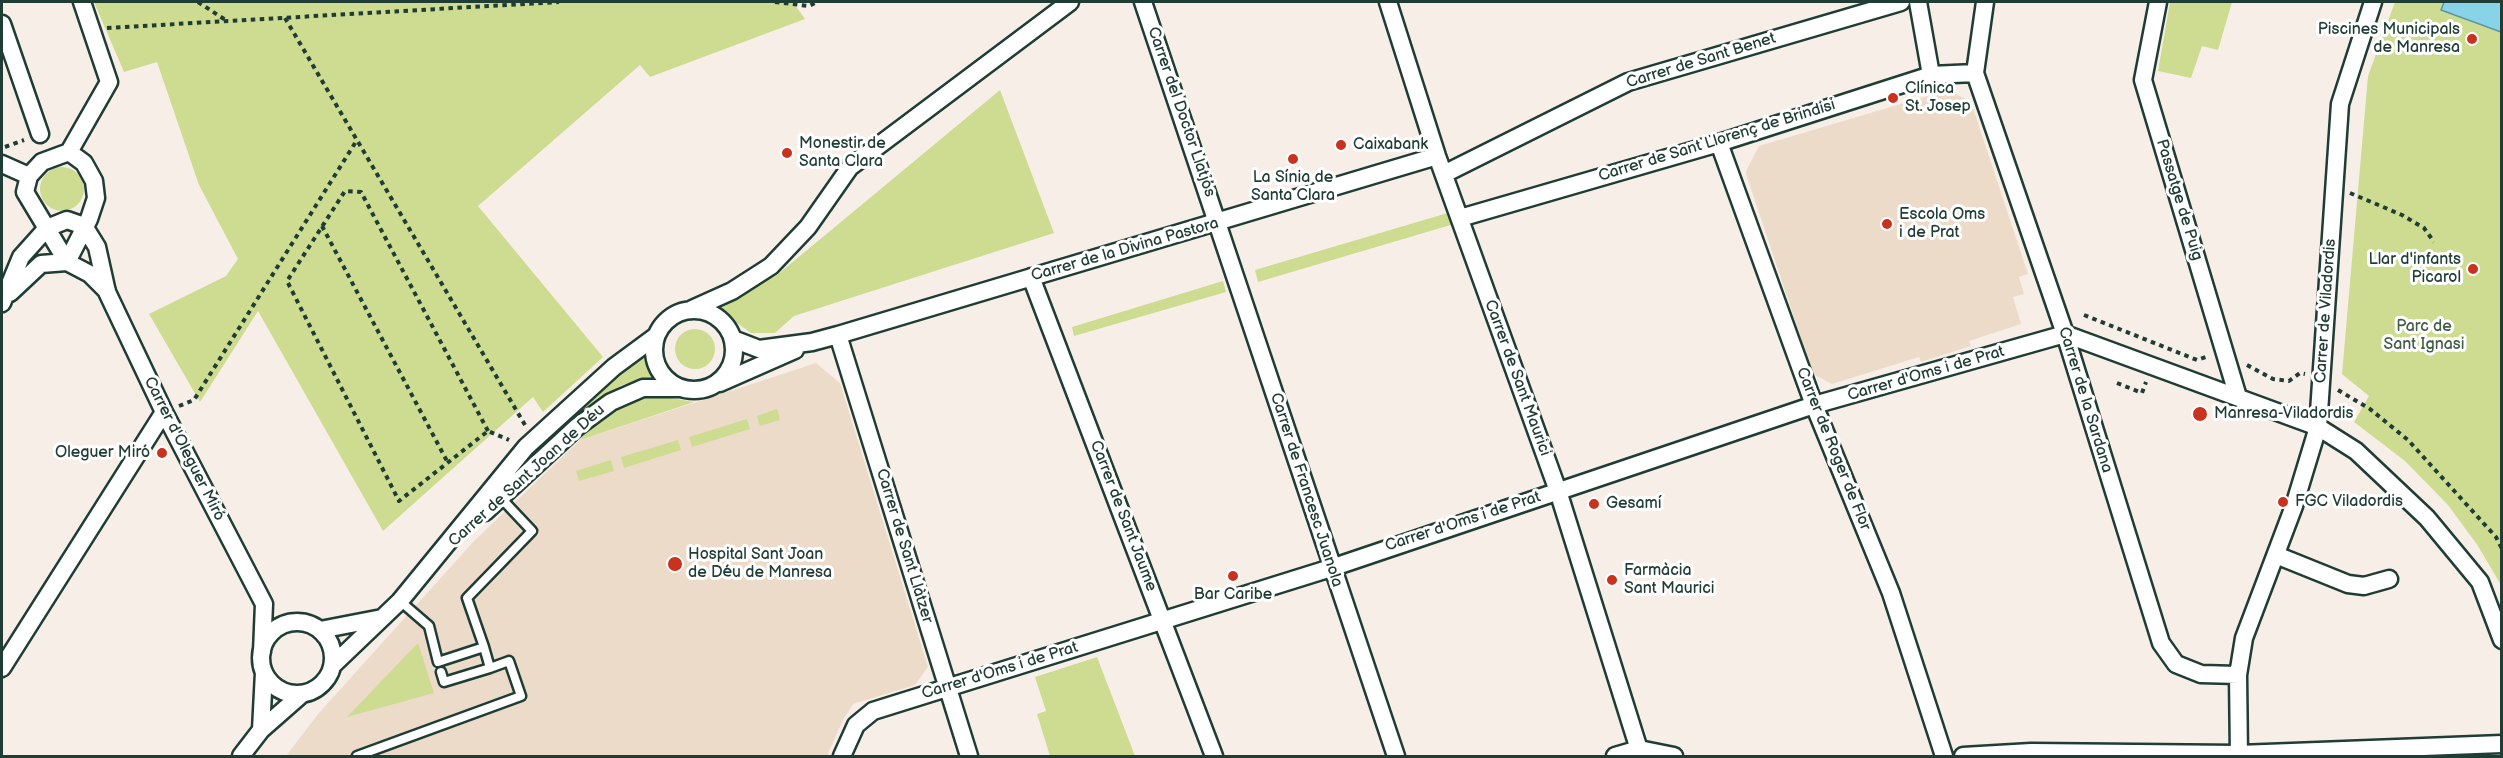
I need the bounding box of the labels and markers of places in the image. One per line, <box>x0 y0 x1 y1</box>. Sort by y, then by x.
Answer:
place label: Piscines Municipals de Manresa <box>2318 20 2460 58</box>
marker: Piscines Municipals de Manresa <box>2465 32 2479 46</box>
place label: Clínica St. Josep <box>1905 79 1971 117</box>
marker: Clínica St. Josep <box>1886 91 1900 105</box>
place label: Monestir de Santa Clara <box>799 134 886 172</box>
place label: Caixabank <box>1353 135 1428 155</box>
marker: Caixabank <box>1334 138 1348 152</box>
marker: Monestir de Santa Clara <box>780 146 794 160</box>
marker: La Sínia de Santa Clara <box>1286 152 1300 166</box>
place label: La Sínia de Santa Clara <box>1251 168 1335 206</box>
place label: Escola Oms i de Prat <box>1899 205 1985 243</box>
marker: Escola Oms i de Prat <box>1880 217 1894 231</box>
place label: Llar d'infants Picarol <box>2368 250 2461 288</box>
marker: Llar d'infants Picarol <box>2466 262 2480 276</box>
place label: Manresa-Viladordis <box>2214 404 2354 424</box>
marker: Manresa-Viladordis <box>2191 405 2209 423</box>
place label: Oleguer Miró <box>55 443 150 463</box>
marker: Oleguer Miró <box>155 446 169 460</box>
place label: FGC Viladordis <box>2295 492 2403 512</box>
place label: Gesamí <box>1606 494 1661 514</box>
marker: FGC Viladordis <box>2276 495 2290 509</box>
marker: Gesamí <box>1587 497 1601 511</box>
place label: Hospital Sant Joan de Déu de Manresa <box>688 545 832 583</box>
marker: Hospital Sant Joan de Déu de Manresa <box>666 555 684 573</box>
place label: Farmàcia Sant Maurici <box>1624 561 1715 599</box>
marker: Bar Caribe <box>1226 569 1240 583</box>
marker: Farmàcia Sant Maurici <box>1605 573 1619 587</box>
place label: Bar Caribe <box>1194 585 1272 605</box>

